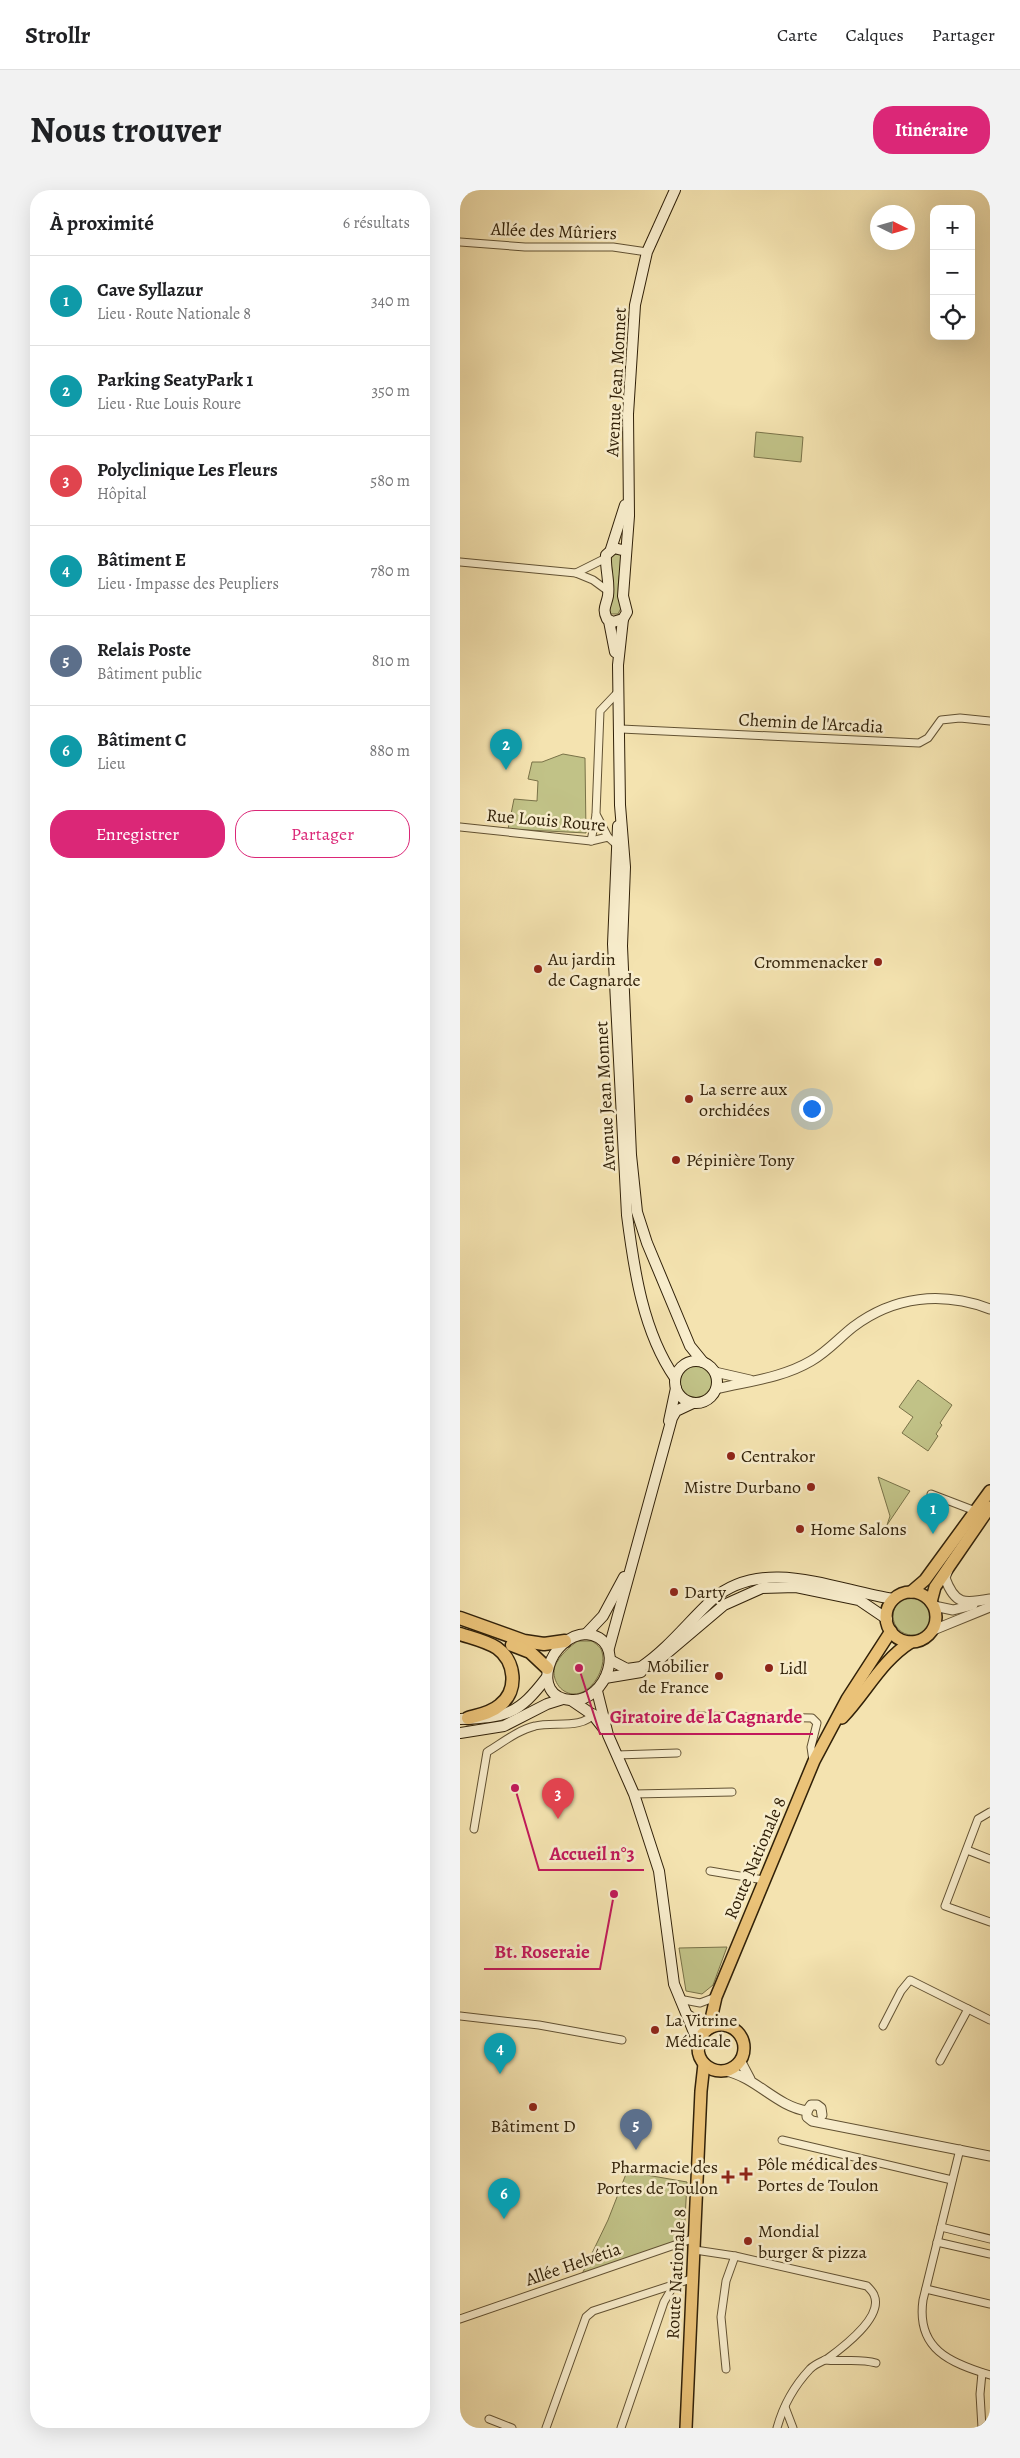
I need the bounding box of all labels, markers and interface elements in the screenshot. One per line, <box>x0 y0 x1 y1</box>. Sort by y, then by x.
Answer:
text: Strollr <box>25 19 90 51</box>
text: Carte <box>777 23 817 47</box>
text: Calques <box>845 23 904 47</box>
text: Partager <box>932 23 995 47</box>
text: Nous trouver <box>30 106 222 154</box>
button: Itinéraire <box>873 106 990 154</box>
north arrow <box>870 205 915 250</box>
map controls <box>930 205 975 340</box>
button: + <box>930 205 975 250</box>
text: À proximité <box>50 209 154 237</box>
text: 6 résultats <box>343 212 410 234</box>
street label: Allée des Mûriers <box>490 217 617 245</box>
button: − <box>930 250 975 295</box>
text: Cave Syllazur <box>97 277 203 303</box>
text: 1 <box>63 290 69 312</box>
text: 340 m <box>371 290 410 312</box>
button: locate <box>930 295 975 340</box>
text: Lieu · Route Nationale 8 <box>97 303 251 325</box>
street label: Avenue Jean Monnet <box>600 307 632 458</box>
text: Parking SeatyPark 1 <box>97 367 253 393</box>
text: 2 <box>62 380 70 402</box>
text: 350 m <box>371 380 410 402</box>
text: Lieu · Rue Louis Roure <box>97 393 241 415</box>
text: Polyclinique Les Fleurs <box>97 457 278 483</box>
text: 3 <box>63 470 69 492</box>
text: 580 m <box>370 470 410 492</box>
text: Hôpital <box>97 483 146 505</box>
text: Bâtiment E <box>97 547 186 573</box>
text: 4 <box>62 560 70 582</box>
text: 780 m <box>371 560 410 582</box>
text: Lieu · Impasse des Peupliers <box>97 573 279 595</box>
text: Relais Poste <box>97 637 191 663</box>
text: 5 <box>63 650 69 672</box>
text: 810 m <box>372 650 410 672</box>
text: Bâtiment public <box>97 663 202 685</box>
street label: Chemin de l'Arcadia <box>738 707 885 739</box>
text: Bâtiment C <box>97 727 187 753</box>
pin: 2 <box>490 729 522 770</box>
text: 6 <box>62 740 70 762</box>
text: 880 m <box>369 740 410 762</box>
text: Lieu <box>97 753 125 775</box>
street label: Rue Louis Roure <box>485 803 607 837</box>
button: Enregistrer <box>50 810 225 858</box>
button: Partager <box>235 810 410 858</box>
place label: Au jardin de Cagnarde <box>547 947 641 992</box>
place label: Crommenacker <box>754 950 868 974</box>
marker: Crommenacker <box>872 956 884 968</box>
marker: Au jardin de Cagnarde <box>532 963 544 975</box>
street label: Avenue Jean Monnet <box>589 1021 621 1172</box>
place label: La serre aux orchidées <box>699 1077 788 1122</box>
marker: La serre aux orchidées <box>683 1093 695 1105</box>
your location <box>799 1096 825 1122</box>
place label: Pépinière Tony <box>686 1148 795 1172</box>
marker: Pépinière Tony <box>670 1154 682 1166</box>
place label: Centrakor <box>741 1444 815 1468</box>
marker: Centrakor <box>725 1450 737 1462</box>
place label: Mistre Durbano <box>684 1475 801 1499</box>
marker: Mistre Durbano <box>805 1481 817 1493</box>
pin: 1 <box>917 1493 949 1534</box>
place label: Home Salons <box>810 1517 907 1541</box>
marker: Home Salons <box>794 1523 806 1535</box>
place label: Darty <box>684 1580 727 1604</box>
marker: Darty <box>668 1586 680 1598</box>
place label: Mobilier de France <box>638 1654 709 1699</box>
place label: Lidl <box>779 1656 808 1680</box>
marker: Lidl <box>763 1662 775 1674</box>
marker: Mobilier de France <box>713 1670 725 1682</box>
callout: Giratoire de la Cagnarde <box>600 1700 813 1734</box>
text: Giratoire de la Cagnarde <box>610 1704 802 1730</box>
pin: 3 <box>542 1778 574 1819</box>
street label: Route Nationale 8 <box>718 1793 792 1923</box>
callout: Accueil n°3 <box>539 1836 644 1870</box>
text: Accueil n°3 <box>548 1841 635 1867</box>
callout: Bt. Roseraie <box>484 1935 600 1969</box>
text: Bt. Roseraie <box>494 1939 590 1965</box>
place label: La Vitrine Médicale <box>665 2008 737 2053</box>
marker: La Vitrine Médicale <box>649 2024 661 2036</box>
pin: 4 <box>484 2033 516 2074</box>
marker: Bâtiment D <box>527 2101 539 2113</box>
pin: 5 <box>620 2109 652 2150</box>
place label: Bâtiment D <box>490 2114 576 2138</box>
place label: Pôle médical des Portes de Toulon <box>757 2152 879 2197</box>
place label: Pharmacie des Portes de Toulon <box>596 2155 718 2200</box>
marker: Pôle médical des Portes de Toulon <box>739 2167 753 2181</box>
marker: Pharmacie des Portes de Toulon <box>722 2171 734 2183</box>
pin: 6 <box>488 2178 520 2219</box>
street label: Route Nationale 8 <box>661 2208 691 2340</box>
place label: Mondial burger & pizza <box>758 2219 868 2264</box>
marker: Mondial burger & pizza <box>742 2235 754 2247</box>
street label: Allée Helvétia <box>521 2236 625 2292</box>

